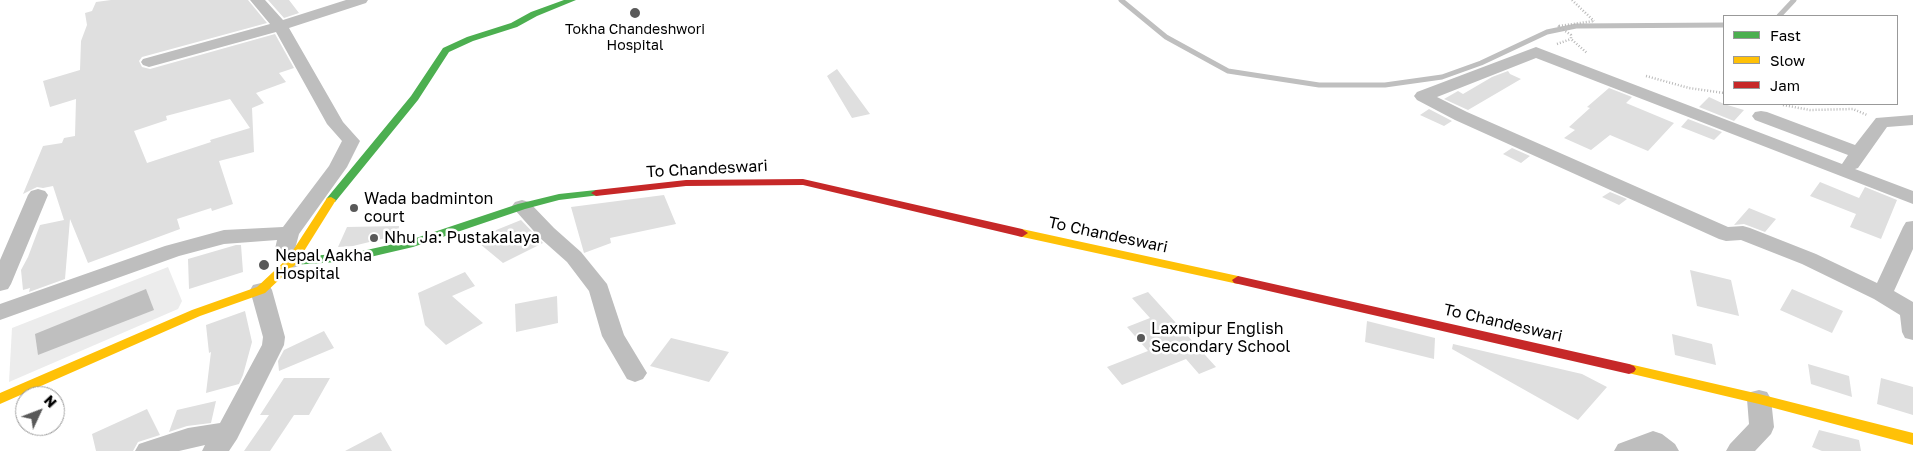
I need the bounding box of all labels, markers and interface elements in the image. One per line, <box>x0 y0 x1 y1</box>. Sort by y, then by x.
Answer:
marker: Tokha Chandeshwori Hospital <box>628 6 642 20</box>
legend <box>1723 15 1898 105</box>
place label: Tokha Chandeshwori Hospital <box>565 22 705 54</box>
text: Fast <box>1770 26 1801 44</box>
text: Slow <box>1770 51 1805 69</box>
text: Jam <box>1770 76 1800 94</box>
street label: To Chandeswari <box>646 156 768 182</box>
place label: Wada badminton court <box>364 189 493 227</box>
marker: Wada badminton court <box>348 202 360 214</box>
street label: To Chandeswari <box>1047 213 1169 257</box>
place label: Nhu Ja: Pustakalaya <box>384 228 540 248</box>
marker: Nhu Ja: Pustakalaya <box>368 232 380 244</box>
place label: Nepal Aakha Hospital <box>275 246 372 284</box>
marker: Nepal Aakha Hospital <box>257 258 271 272</box>
street label: To Chandeswari <box>1442 300 1564 346</box>
place label: Laxmipur English Secondary School <box>1151 319 1290 357</box>
marker: Laxmipur English Secondary School <box>1135 332 1147 344</box>
north arrow <box>15 386 65 436</box>
text: N <box>41 391 60 411</box>

